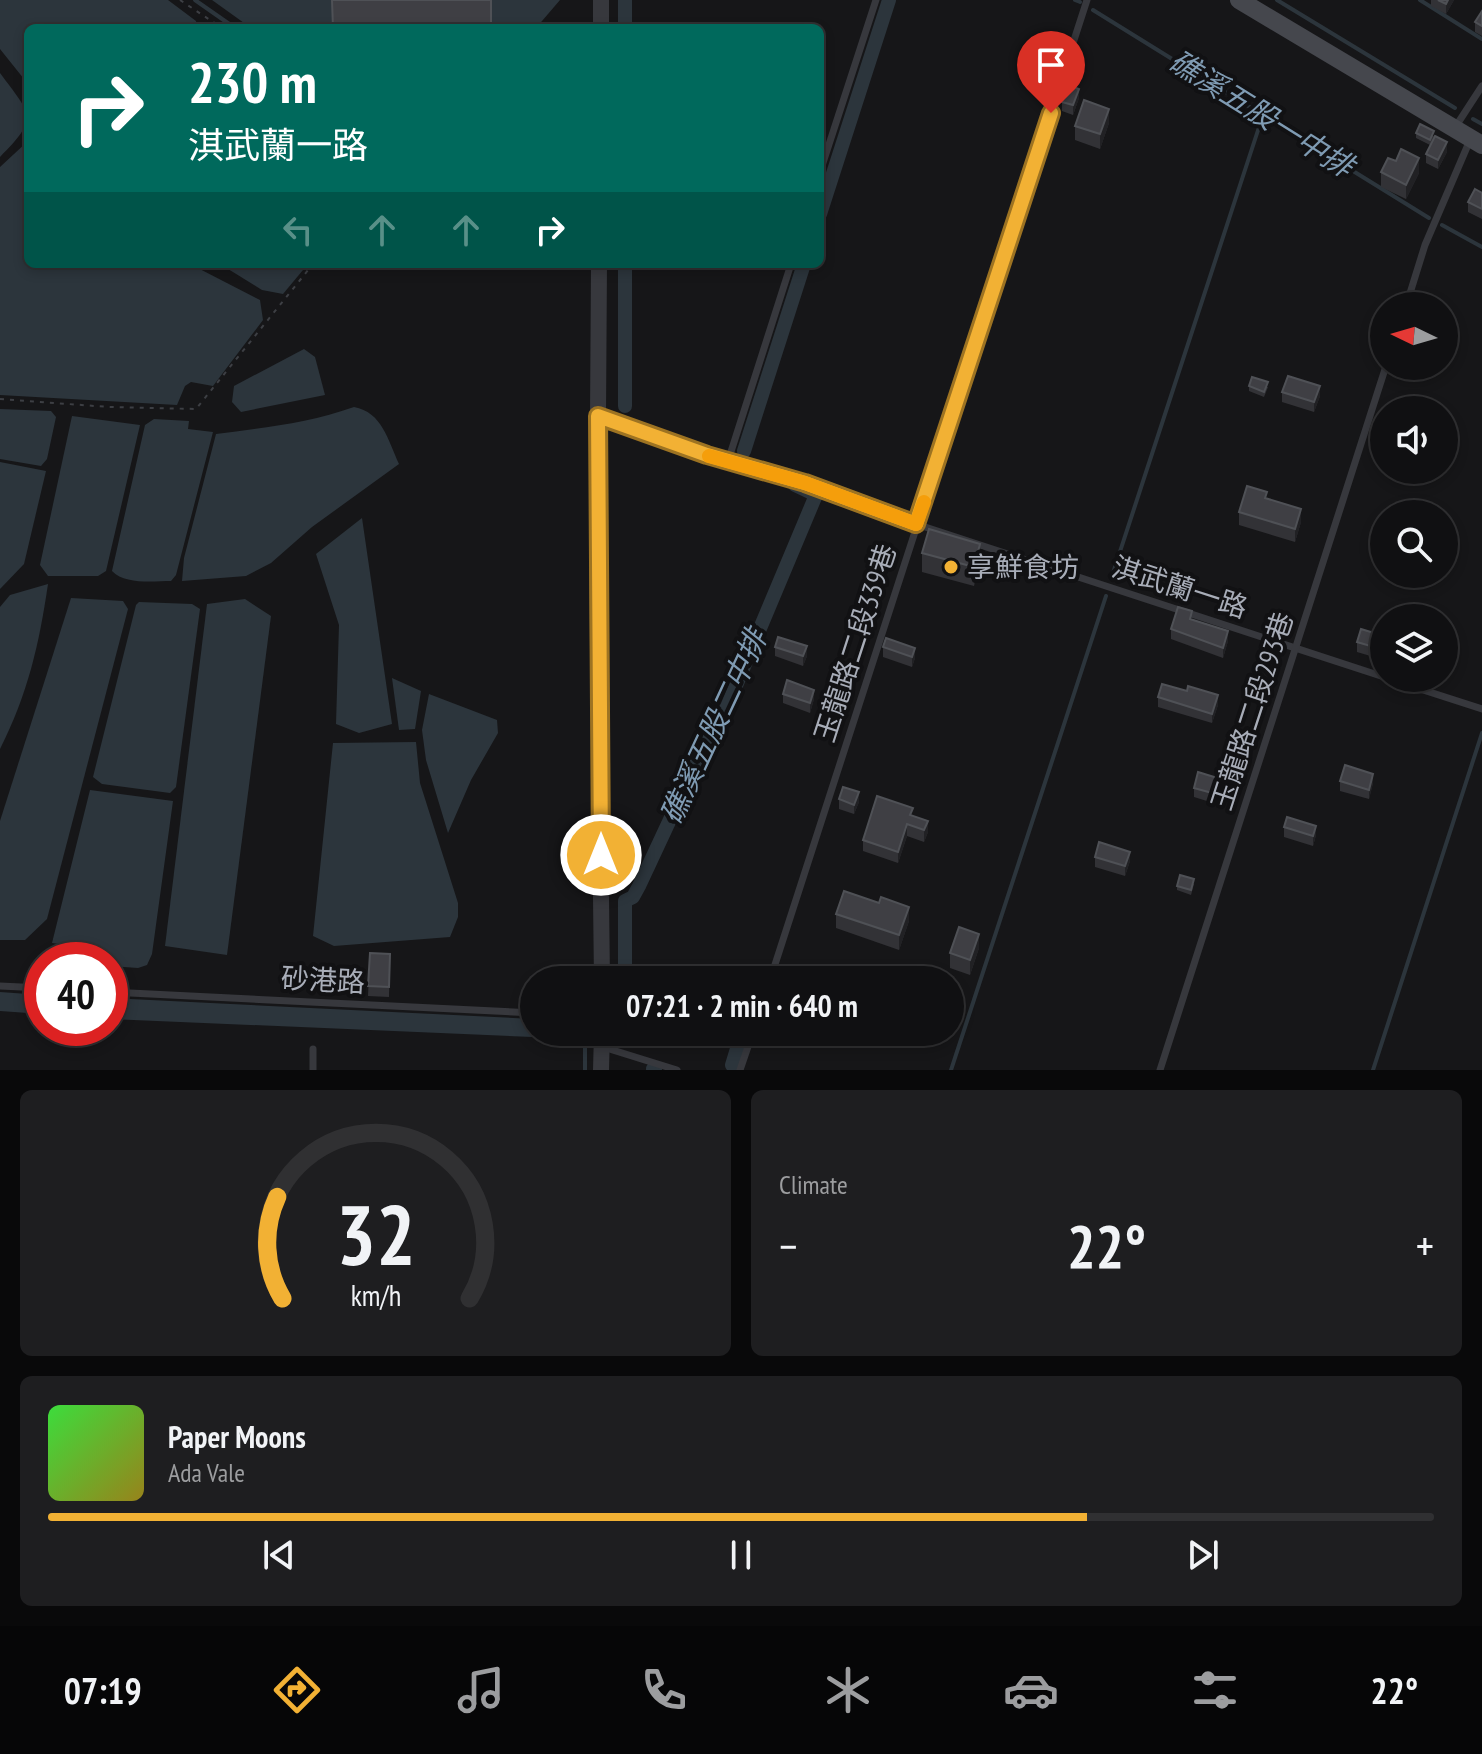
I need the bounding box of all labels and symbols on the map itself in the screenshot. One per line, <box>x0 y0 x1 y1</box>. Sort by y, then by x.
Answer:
pin <box>1017 31 1085 113</box>
water label: 礁溪五股一中排 <box>1162 41 1365 187</box>
north arrow <box>1370 292 1458 380</box>
street label: 玉龍路二段339巷 <box>805 539 904 746</box>
street label: 淇武蘭一路 <box>1108 547 1252 626</box>
place label: 享鮮食坊 <box>967 548 1079 585</box>
marker: 享鮮食坊 <box>942 558 960 576</box>
street label: 玉龍路二段293巷 <box>1202 607 1301 814</box>
water label: 礁溪五股二中排 <box>651 619 776 830</box>
position arrow <box>559 813 643 897</box>
speed limit sign: 40 <box>24 942 128 1046</box>
street label: 砂港路 <box>280 959 366 1000</box>

